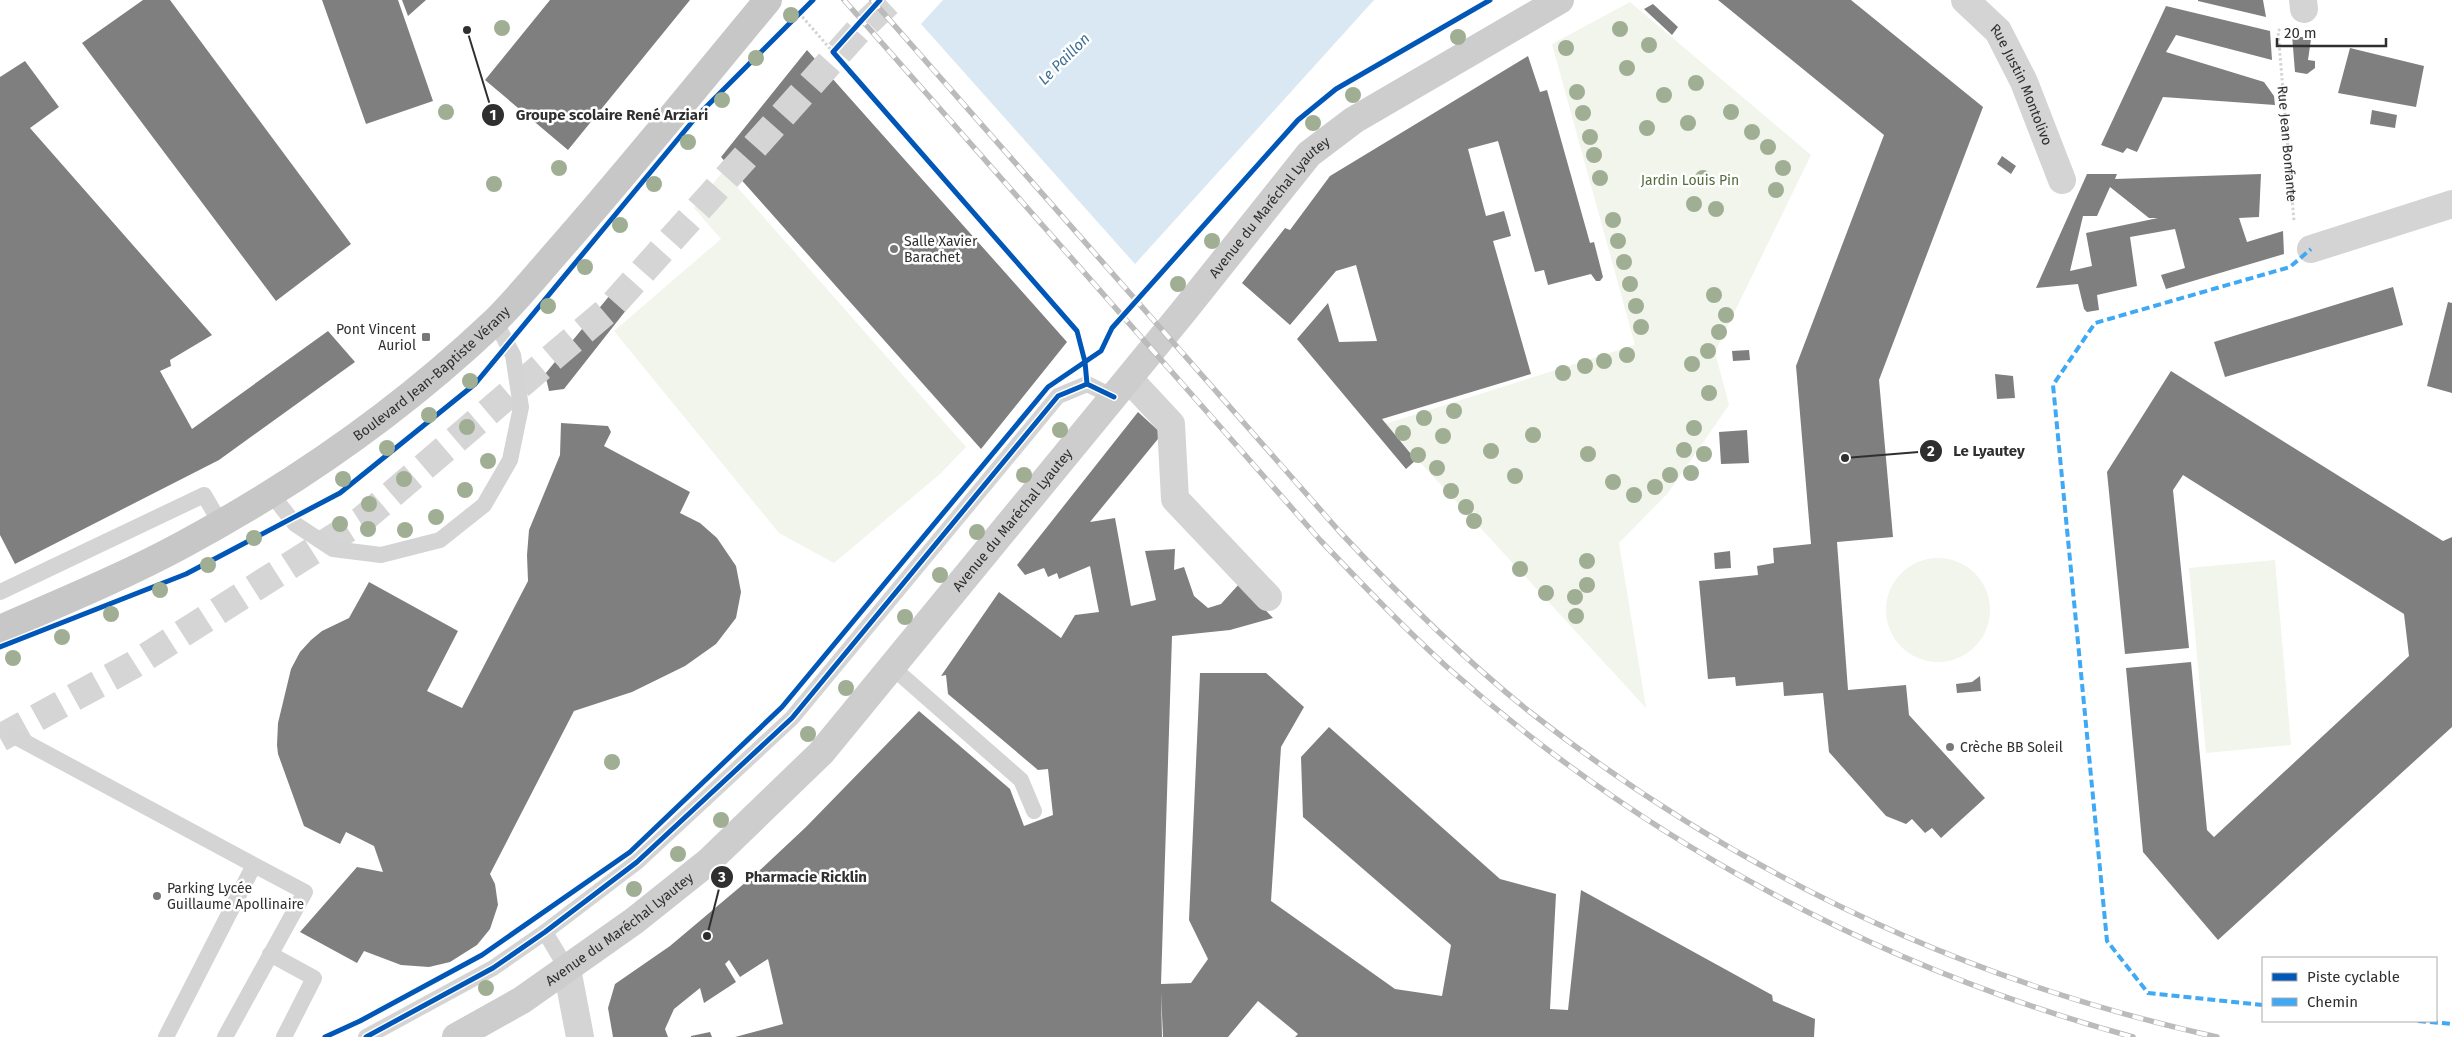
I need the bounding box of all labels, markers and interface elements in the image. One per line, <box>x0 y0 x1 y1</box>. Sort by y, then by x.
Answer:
scale bar <box>2277 15 2386 47</box>
street label: Rue Justin Montolivo <box>1987 20 2056 148</box>
text: 20 m <box>2284 24 2317 42</box>
water label: Le Paillon <box>1034 29 1094 89</box>
street label: Rue Jean Bonfante <box>2274 85 2301 203</box>
callout: Groupe scolaire René Arziari <box>480 100 718 130</box>
text: 1 <box>490 106 496 124</box>
text: Groupe scolaire René Arziari <box>516 106 708 124</box>
street label: Avenue du Maréchal Lyautey <box>1205 133 1333 281</box>
park label: Jardin Louis Pin <box>1641 172 1739 189</box>
place label: Salle Xavier Barachet <box>904 233 978 266</box>
marker: Salle Xavier Barachet <box>888 243 900 255</box>
street label: Boulevard Jean-Baptiste Vérany <box>350 303 513 444</box>
place label: Pont Vincent Auriol <box>336 321 417 354</box>
marker: Pont Vincent Auriol <box>420 331 432 343</box>
callout: Le Lyautey <box>1919 436 2035 466</box>
text: 2 <box>1927 442 1935 460</box>
text: Le Lyautey <box>1953 442 2025 460</box>
street label: Avenue du Maréchal Lyautey <box>949 445 1076 595</box>
place label: Crèche BB Soleil <box>1960 739 2063 756</box>
marker: Crèche BB Soleil <box>1944 741 1956 753</box>
callout: Pharmacie Ricklin <box>710 862 877 892</box>
text: 3 <box>717 868 726 886</box>
text: Pharmacie Ricklin <box>745 868 867 886</box>
street label: Avenue du Maréchal Lyautey <box>542 869 697 989</box>
place label: Parking Lycée Guillaume Apollinaire <box>167 880 304 913</box>
marker: Parking Lycée Guillaume Apollinaire <box>151 890 163 902</box>
legend <box>2262 957 2437 1022</box>
text: Piste cyclable <box>2307 968 2400 986</box>
text: Chemin <box>2307 993 2358 1011</box>

